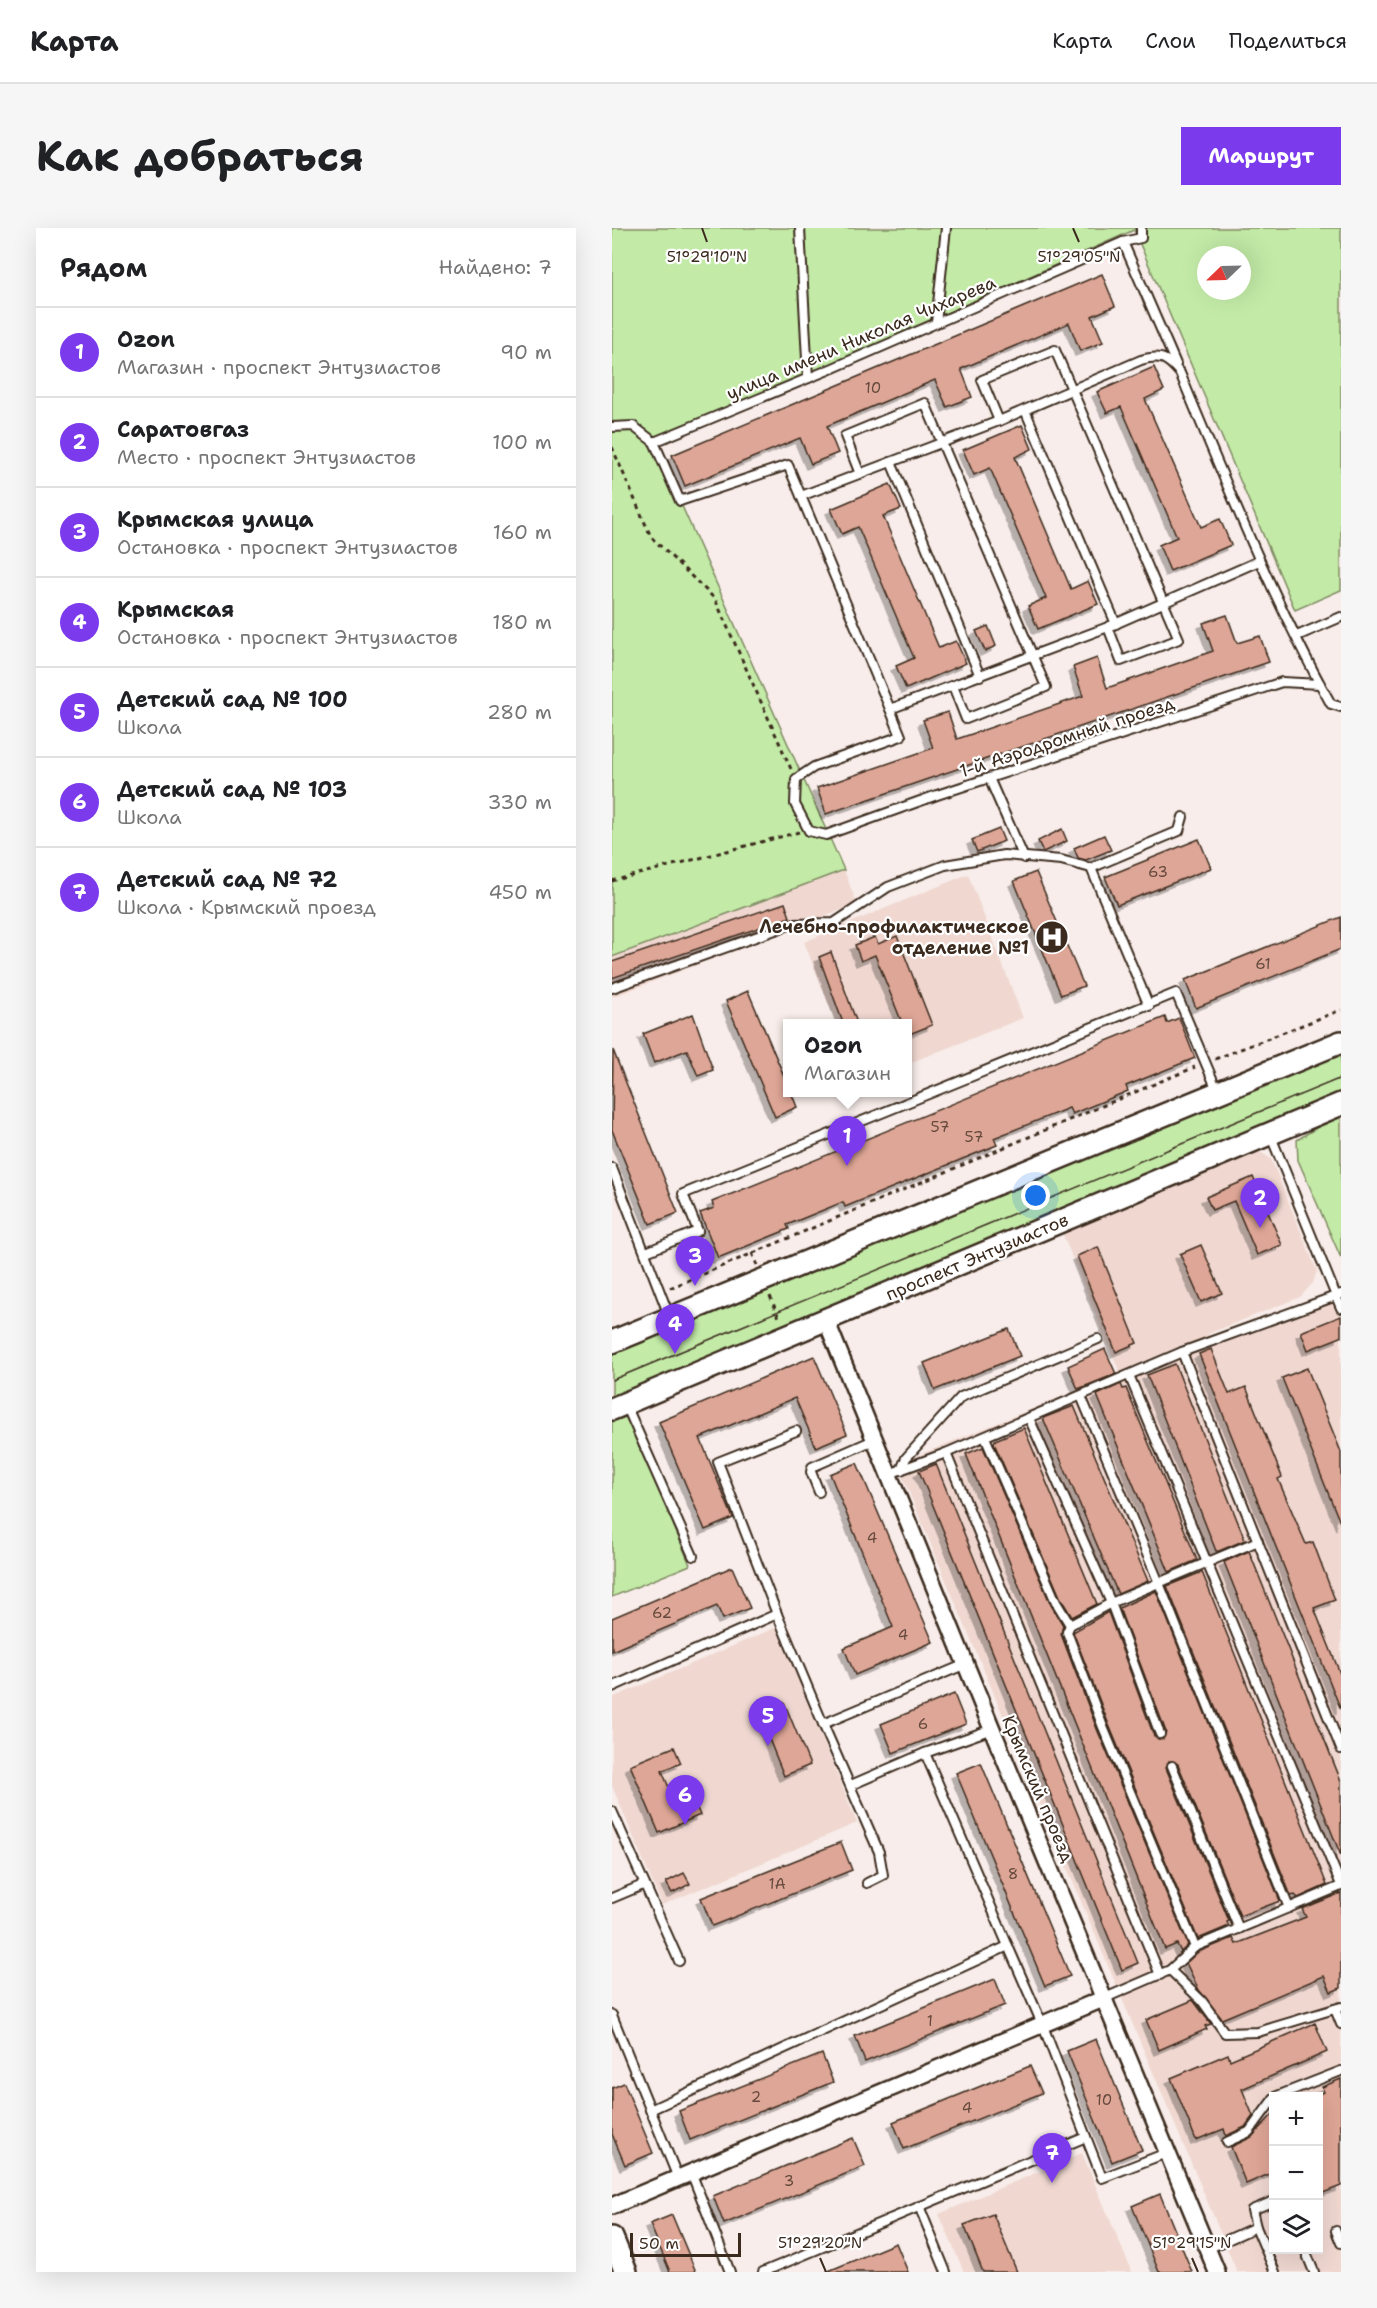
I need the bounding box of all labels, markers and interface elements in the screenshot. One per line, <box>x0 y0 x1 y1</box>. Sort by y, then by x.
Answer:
text: Карта <box>30 22 119 60</box>
text: Карта <box>1052 27 1112 55</box>
text: Слои <box>1145 27 1196 55</box>
text: Поделиться <box>1229 27 1347 55</box>
button: Маршрут <box>1181 127 1341 185</box>
text: Как добраться <box>36 128 364 184</box>
north arrow <box>1197 246 1251 300</box>
text: 51°29'10"N <box>667 247 747 267</box>
text: 51°29'05"N <box>1038 247 1120 267</box>
text: Рядом <box>60 250 147 285</box>
text: Найдено: 7 <box>439 254 552 280</box>
street label: улица имени Николая Чихарева <box>723 270 999 406</box>
text: Ozon <box>117 325 175 354</box>
text: 1 <box>75 339 84 365</box>
text: 90 m <box>500 339 552 365</box>
text: Магазин · проспект Энтузиастов <box>117 354 441 380</box>
house number: 10 <box>865 378 881 398</box>
text: Саратовгаз <box>117 415 249 444</box>
text: 2 <box>73 429 87 455</box>
text: 100 m <box>492 429 552 455</box>
text: Место · проспект Энтузиастов <box>117 444 416 470</box>
text: Крымская улица <box>117 505 314 534</box>
text: 3 <box>73 519 87 545</box>
text: 160 m <box>493 519 552 545</box>
text: Остановка · проспект Энтузиастов <box>117 534 458 560</box>
text: Крымская <box>117 595 234 624</box>
text: 4 <box>73 609 87 635</box>
text: 180 m <box>492 609 552 635</box>
text: Остановка · проспект Энтузиастов <box>117 624 458 650</box>
text: Детский сад № 100 <box>117 685 348 714</box>
street label: 1-й Аэродромный проезд <box>956 691 1178 783</box>
text: 5 <box>73 699 86 725</box>
text: 280 m <box>487 699 552 725</box>
text: Школа <box>117 714 182 740</box>
text: Детский сад № 103 <box>117 775 347 804</box>
text: 6 <box>73 789 87 815</box>
text: 330 m <box>488 789 552 815</box>
text: Школа <box>117 804 182 830</box>
house number: 63 <box>1148 862 1168 882</box>
text: Детский сад № 72 <box>117 865 337 894</box>
text: 7 <box>73 879 87 905</box>
text: 450 m <box>488 879 552 905</box>
text: Школа · Крымский проезд <box>117 894 376 920</box>
place label: Лечебно-профилактическое отделение №1 <box>759 915 1029 960</box>
hospital icon: Лечебно-профилактическое отделение №1 <box>1034 919 1070 955</box>
house number: 61 <box>1255 954 1271 974</box>
popup <box>783 1019 912 1097</box>
text: Ozon <box>804 1031 862 1060</box>
text: Магазин <box>804 1060 891 1086</box>
pin: 1 <box>828 1116 866 1166</box>
house number: 57 <box>931 1117 949 1137</box>
house number: 57 <box>965 1127 983 1147</box>
pin: 2 <box>1240 1178 1280 1228</box>
your location <box>1021 1181 1050 1210</box>
street label: проспект Энтузиастов <box>882 1208 1072 1306</box>
pin: 3 <box>676 1236 715 1286</box>
pin: 4 <box>656 1304 694 1354</box>
house number: 4 <box>867 1528 877 1548</box>
house number: 62 <box>652 1603 672 1623</box>
house number: 4 <box>898 1625 908 1645</box>
pin: 5 <box>748 1696 788 1746</box>
street label: Крымский проезд <box>996 1712 1080 1867</box>
house number: 6 <box>918 1714 928 1734</box>
pin: 6 <box>666 1776 704 1825</box>
house number: 8 <box>1008 1864 1018 1884</box>
house number: 1А <box>768 1874 786 1894</box>
house number: 1 <box>927 2011 933 2031</box>
house number: 2 <box>751 2087 761 2107</box>
house number: 10 <box>1096 2090 1112 2110</box>
map controls <box>1269 2092 1323 2254</box>
button: + <box>1269 2092 1323 2146</box>
house number: 4 <box>962 2098 972 2118</box>
pin: 7 <box>1032 2134 1072 2183</box>
button: − <box>1269 2146 1323 2200</box>
house number: 3 <box>784 2171 794 2191</box>
button: layers <box>1269 2200 1323 2254</box>
scale bar <box>630 2230 741 2258</box>
text: 50 m <box>639 2233 679 2254</box>
text: 51°29'20"N <box>778 2233 862 2253</box>
text: 51°29'15"N <box>1152 2233 1232 2253</box>

